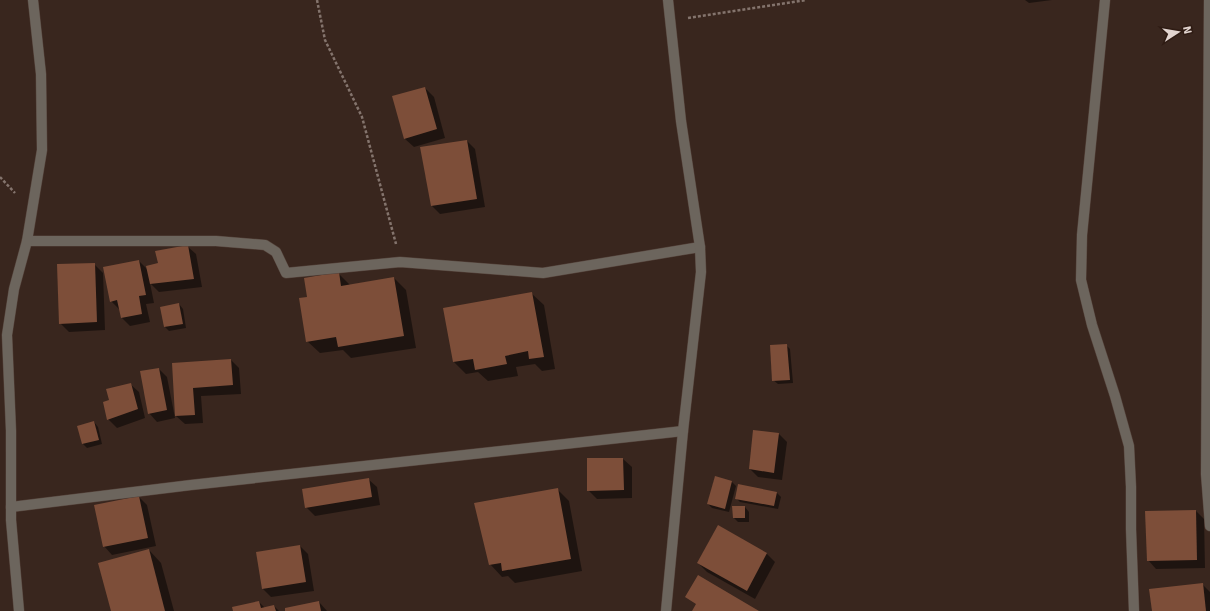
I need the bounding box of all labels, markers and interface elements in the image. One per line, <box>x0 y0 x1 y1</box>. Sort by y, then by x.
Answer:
north arrow <box>1158 12 1198 52</box>
text: N <box>1180 25 1194 35</box>

